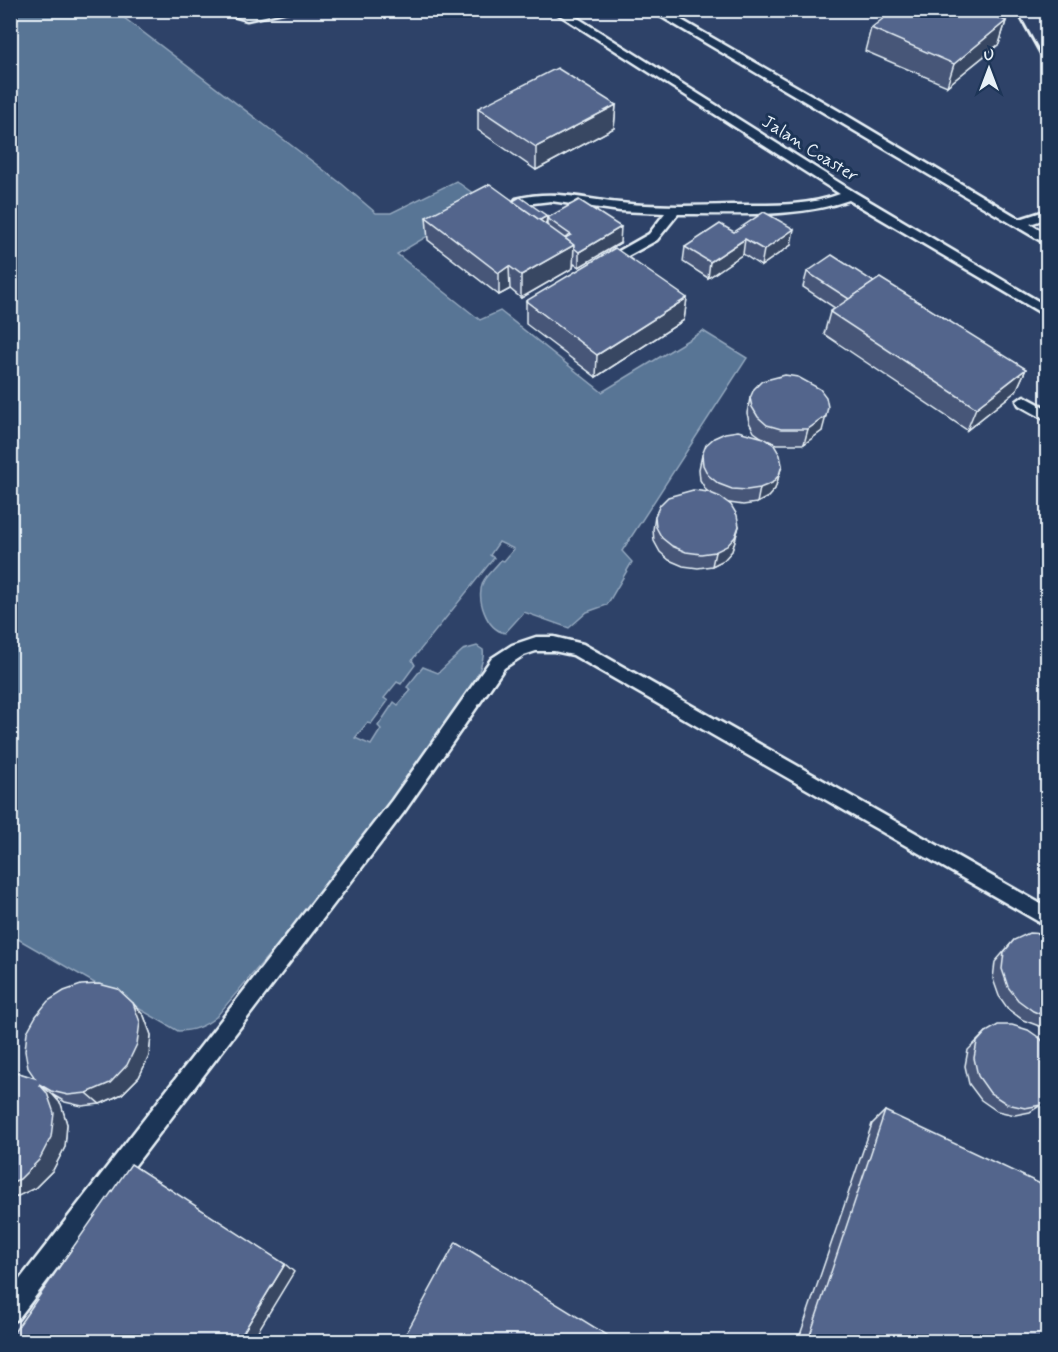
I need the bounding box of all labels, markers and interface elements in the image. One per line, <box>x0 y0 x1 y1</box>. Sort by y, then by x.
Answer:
north arrow <box>959 39 1019 99</box>
text: U <box>984 45 994 66</box>
street label: Jalan Coaster <box>757 110 863 188</box>

